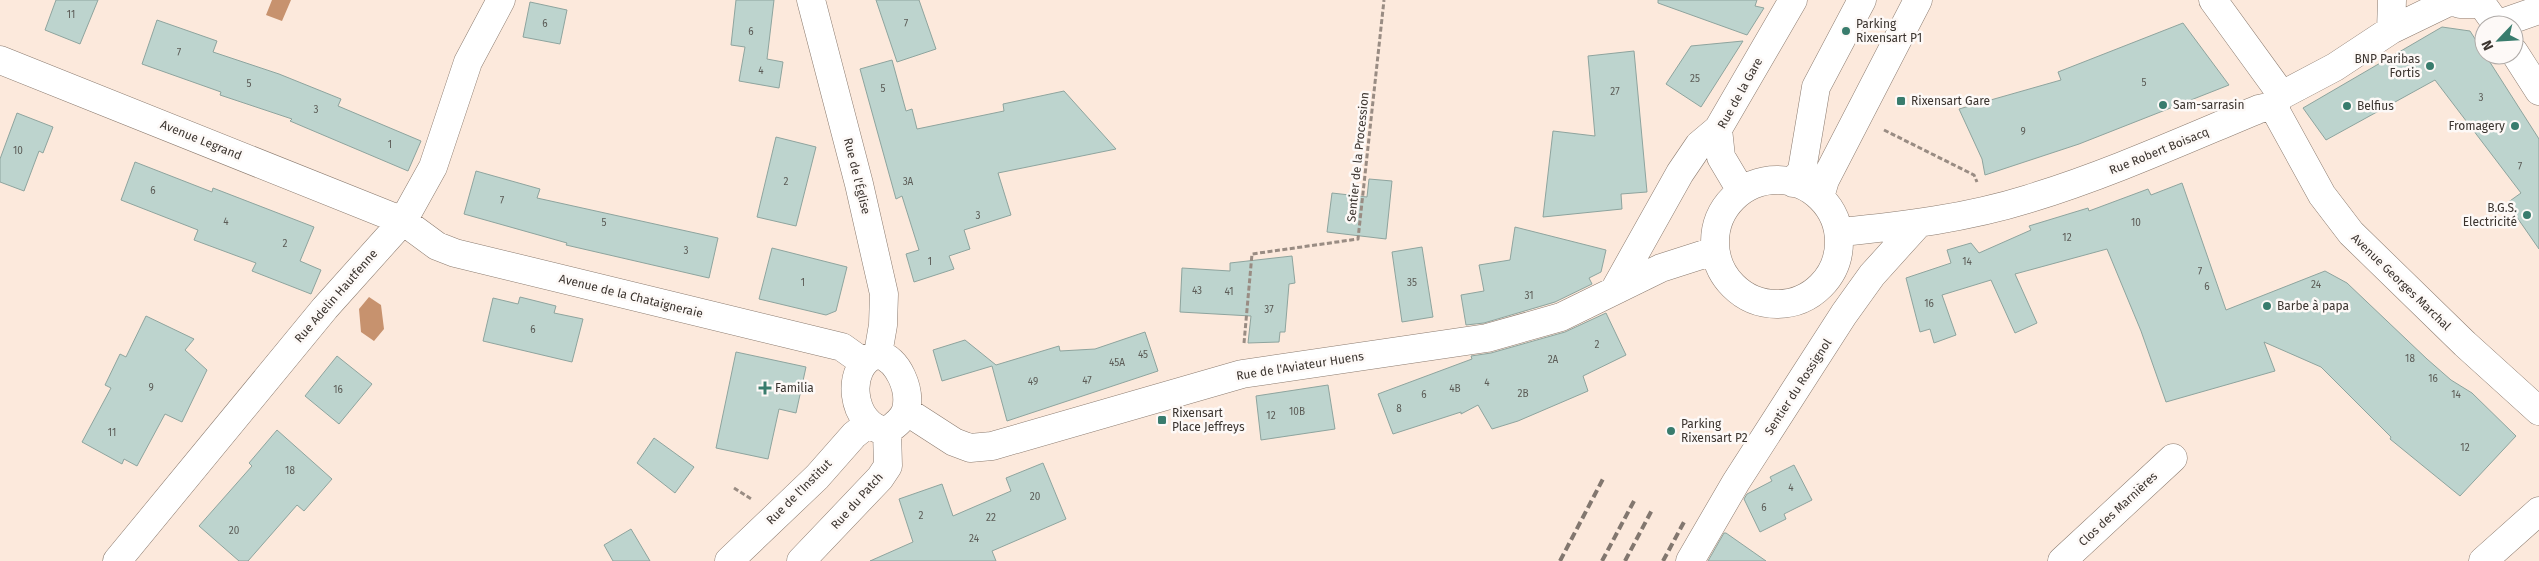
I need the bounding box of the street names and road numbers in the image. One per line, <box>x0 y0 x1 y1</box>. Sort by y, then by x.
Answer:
street label: Rue de la Gare <box>1715 55 1765 131</box>
street label: Sentier de la Procession <box>1344 91 1372 223</box>
street label: Avenue Legrand <box>158 117 244 163</box>
street label: Rue Robert Boisacq <box>2107 125 2211 177</box>
street label: Rue de l'Église <box>841 136 874 216</box>
street label: Avenue Georges Marchal <box>2348 231 2454 333</box>
street label: Rue Adelin Hautfenne <box>292 247 380 345</box>
street label: Avenue de la Chataigneraie <box>558 271 704 321</box>
street label: Sentier du Rossignol <box>1762 336 1835 438</box>
street label: Rue de l'Aviateur Huens <box>1235 349 1365 383</box>
street label: Rue de l'Institut <box>764 456 835 527</box>
street label: Clos des Marnières <box>2076 469 2160 549</box>
street label: Rue du Patch <box>828 470 886 532</box>

